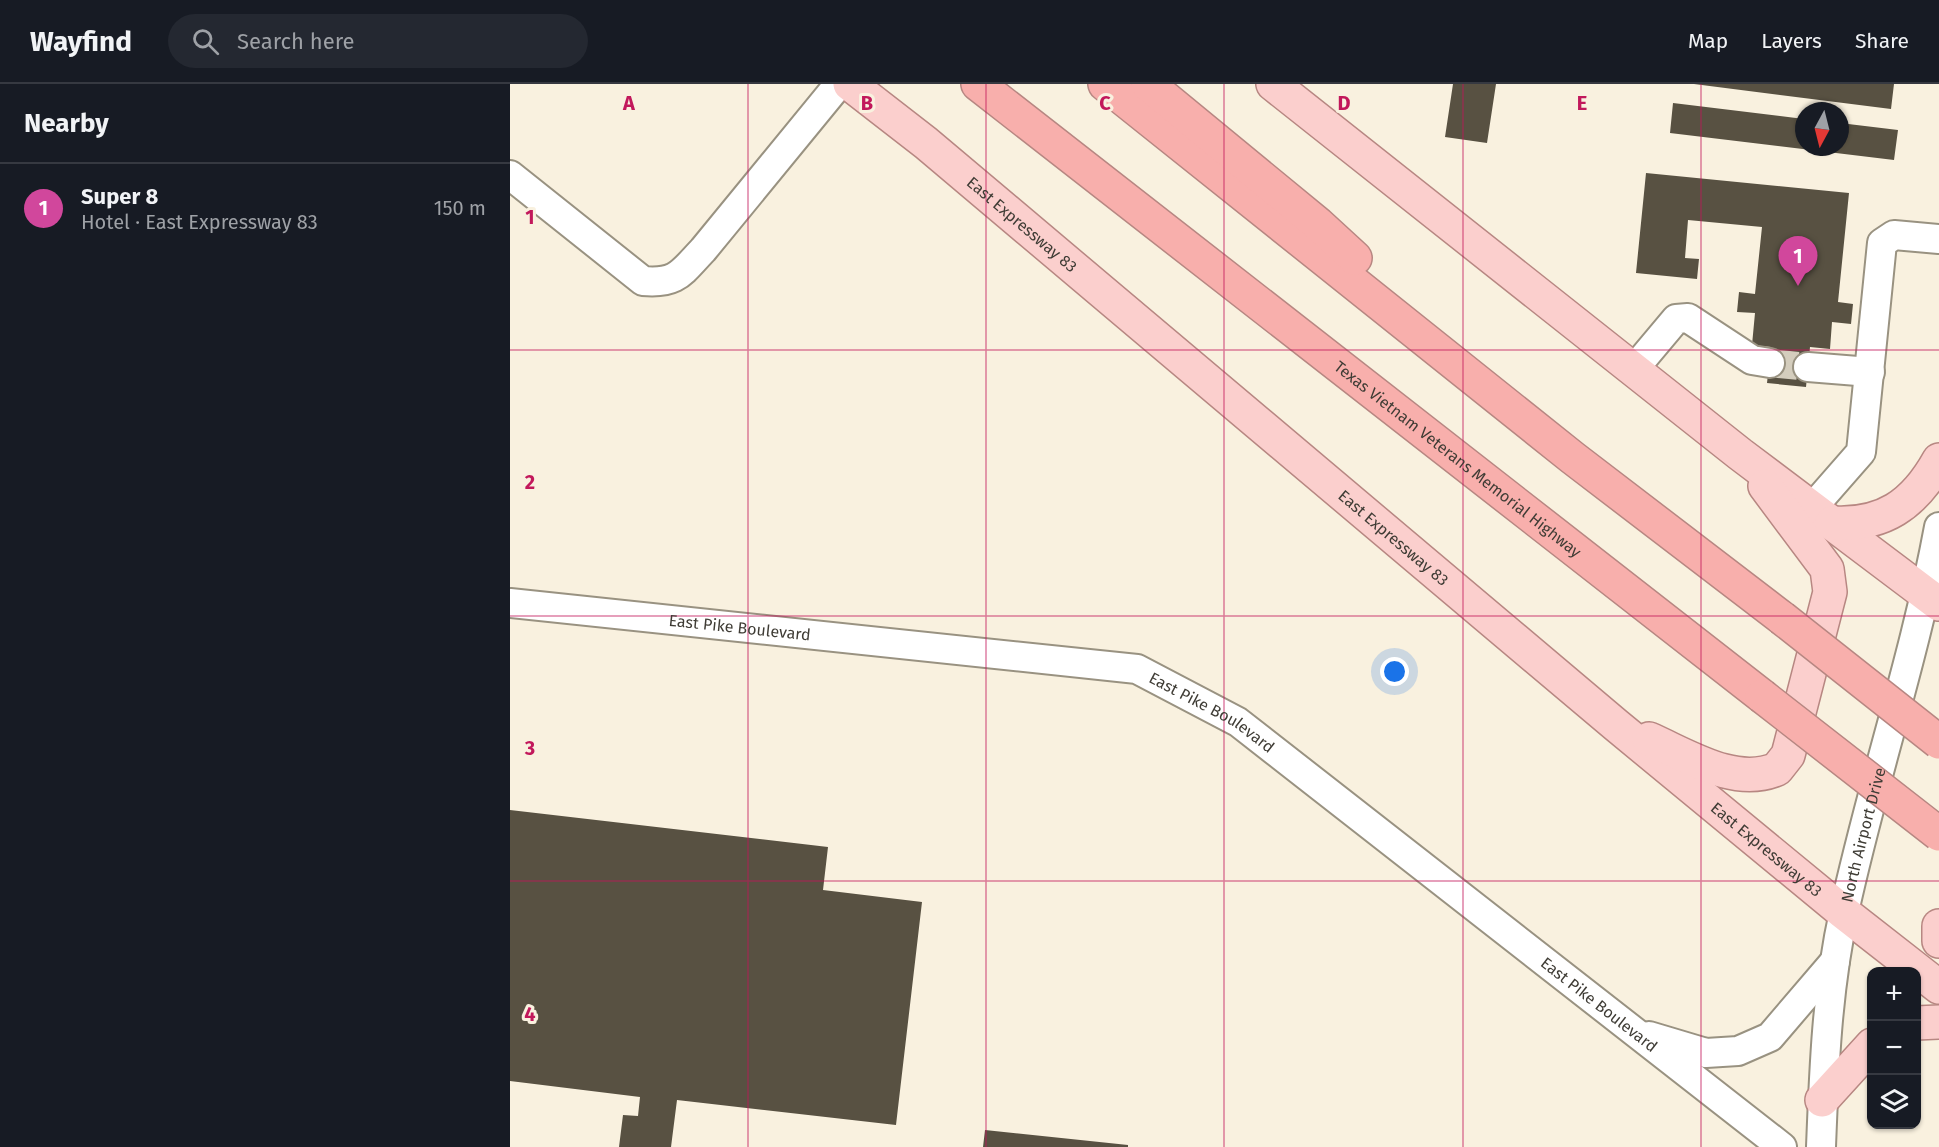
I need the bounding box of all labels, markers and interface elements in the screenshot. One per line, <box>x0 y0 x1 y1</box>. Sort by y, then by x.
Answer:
search box <box>168 14 588 68</box>
text: Wayfind <box>30 25 132 58</box>
icon: search <box>189 25 222 58</box>
text: Search here <box>237 28 355 55</box>
text: Map <box>1688 28 1728 54</box>
text: Layers <box>1761 28 1822 54</box>
text: Share <box>1855 28 1909 54</box>
text: A <box>622 91 636 115</box>
text: B <box>861 91 873 115</box>
text: C <box>1099 91 1111 115</box>
text: D <box>1337 91 1351 115</box>
text: E <box>1577 91 1587 115</box>
north arrow <box>1795 102 1849 156</box>
text: Nearby <box>24 108 109 139</box>
street label: East Expressway 83 <box>963 172 1081 276</box>
text: Super 8 <box>81 183 158 210</box>
text: 1 <box>39 196 48 220</box>
text: 150 m <box>434 196 486 220</box>
text: 1 <box>525 205 535 229</box>
text: Hotel · East Expressway 83 <box>81 210 318 234</box>
pin: 1 <box>1778 236 1818 286</box>
street label: Texas Vietnam Veterans Memorial Highway <box>1331 356 1585 561</box>
text: 2 <box>525 470 535 494</box>
street label: East Expressway 83 <box>1335 486 1453 589</box>
street label: East Pike Boulevard <box>668 610 812 644</box>
your location <box>1380 657 1409 686</box>
street label: East Pike Boulevard <box>1146 668 1278 756</box>
text: 3 <box>524 736 535 760</box>
street label: North Airport Drive <box>1837 765 1889 904</box>
street label: East Expressway 83 <box>1707 798 1826 900</box>
street label: East Pike Boulevard <box>1537 953 1661 1056</box>
map controls <box>1867 967 1921 1129</box>
button: + <box>1867 967 1921 1021</box>
text: 4 <box>524 1002 536 1026</box>
button: − <box>1867 1021 1921 1075</box>
button: layers <box>1867 1075 1921 1129</box>

